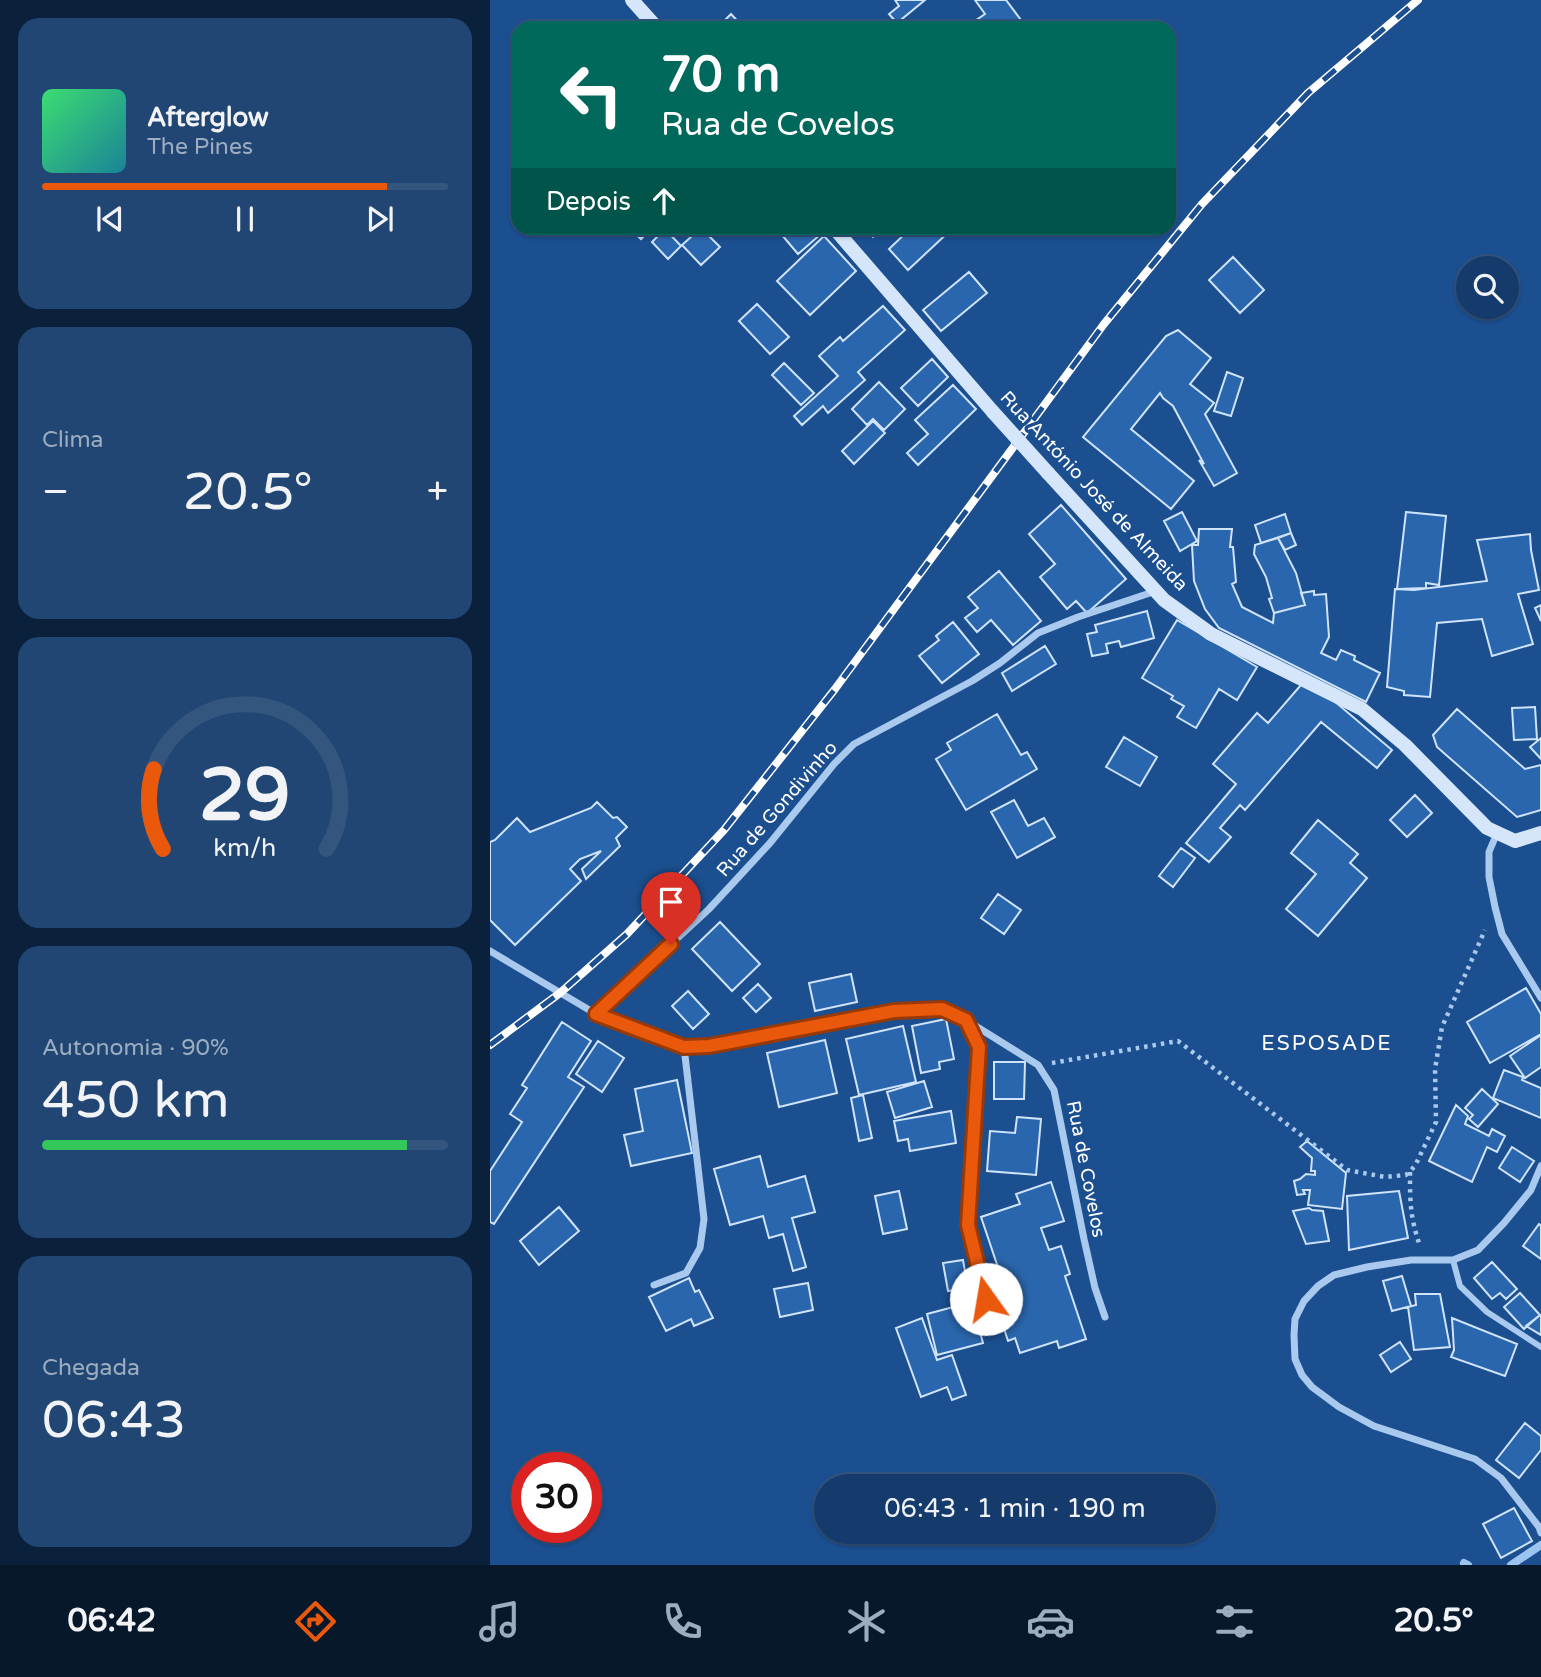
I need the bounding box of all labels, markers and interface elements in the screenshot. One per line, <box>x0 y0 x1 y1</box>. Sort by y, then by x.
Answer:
text: 70 m <box>661 46 780 105</box>
icon: left <box>546 49 637 140</box>
text: Afterglow <box>147 102 269 133</box>
text: Rua de Covelos <box>661 106 895 144</box>
text: The Pines <box>147 133 253 161</box>
icon: ahead <box>645 182 683 220</box>
text: Depois <box>546 186 631 217</box>
icon: previous <box>91 200 129 238</box>
icon: pause <box>226 200 264 238</box>
icon: next <box>361 200 399 238</box>
map controls <box>1456 256 1519 319</box>
button: search <box>1456 256 1519 319</box>
street label: Rua António José de Almeida <box>996 387 1192 595</box>
text: Clima <box>42 426 103 454</box>
text: 20.5° <box>183 461 313 524</box>
text: − <box>42 469 69 515</box>
text: + <box>427 469 448 515</box>
street label: Rua de Gondivinho <box>712 737 842 881</box>
text: 29 <box>199 752 291 840</box>
text: km/h <box>214 832 276 862</box>
pin <box>641 872 701 944</box>
icon: arrive <box>652 883 690 921</box>
district label: ESPOSADE <box>1261 1031 1393 1056</box>
text: Autonomia · 90% <box>42 1034 229 1062</box>
text: 450 km <box>42 1069 230 1132</box>
street label: Rua de Covelos <box>1062 1099 1110 1239</box>
position arrow <box>949 1262 1023 1336</box>
text: Chegada <box>42 1354 140 1382</box>
text: 06:43 <box>42 1389 186 1452</box>
speed limit sign: 30 <box>511 1452 602 1543</box>
text: 06:43 · 1 min · 190 m <box>884 1493 1146 1524</box>
icon: directions <box>291 1597 340 1646</box>
icon: music <box>475 1597 524 1646</box>
icon: phone <box>658 1597 707 1646</box>
icon: climate <box>842 1597 891 1646</box>
icon: car <box>1026 1597 1075 1646</box>
icon: filters <box>1210 1597 1259 1646</box>
text: 06:42 <box>67 1602 156 1640</box>
text: 20.5° <box>1393 1602 1474 1640</box>

